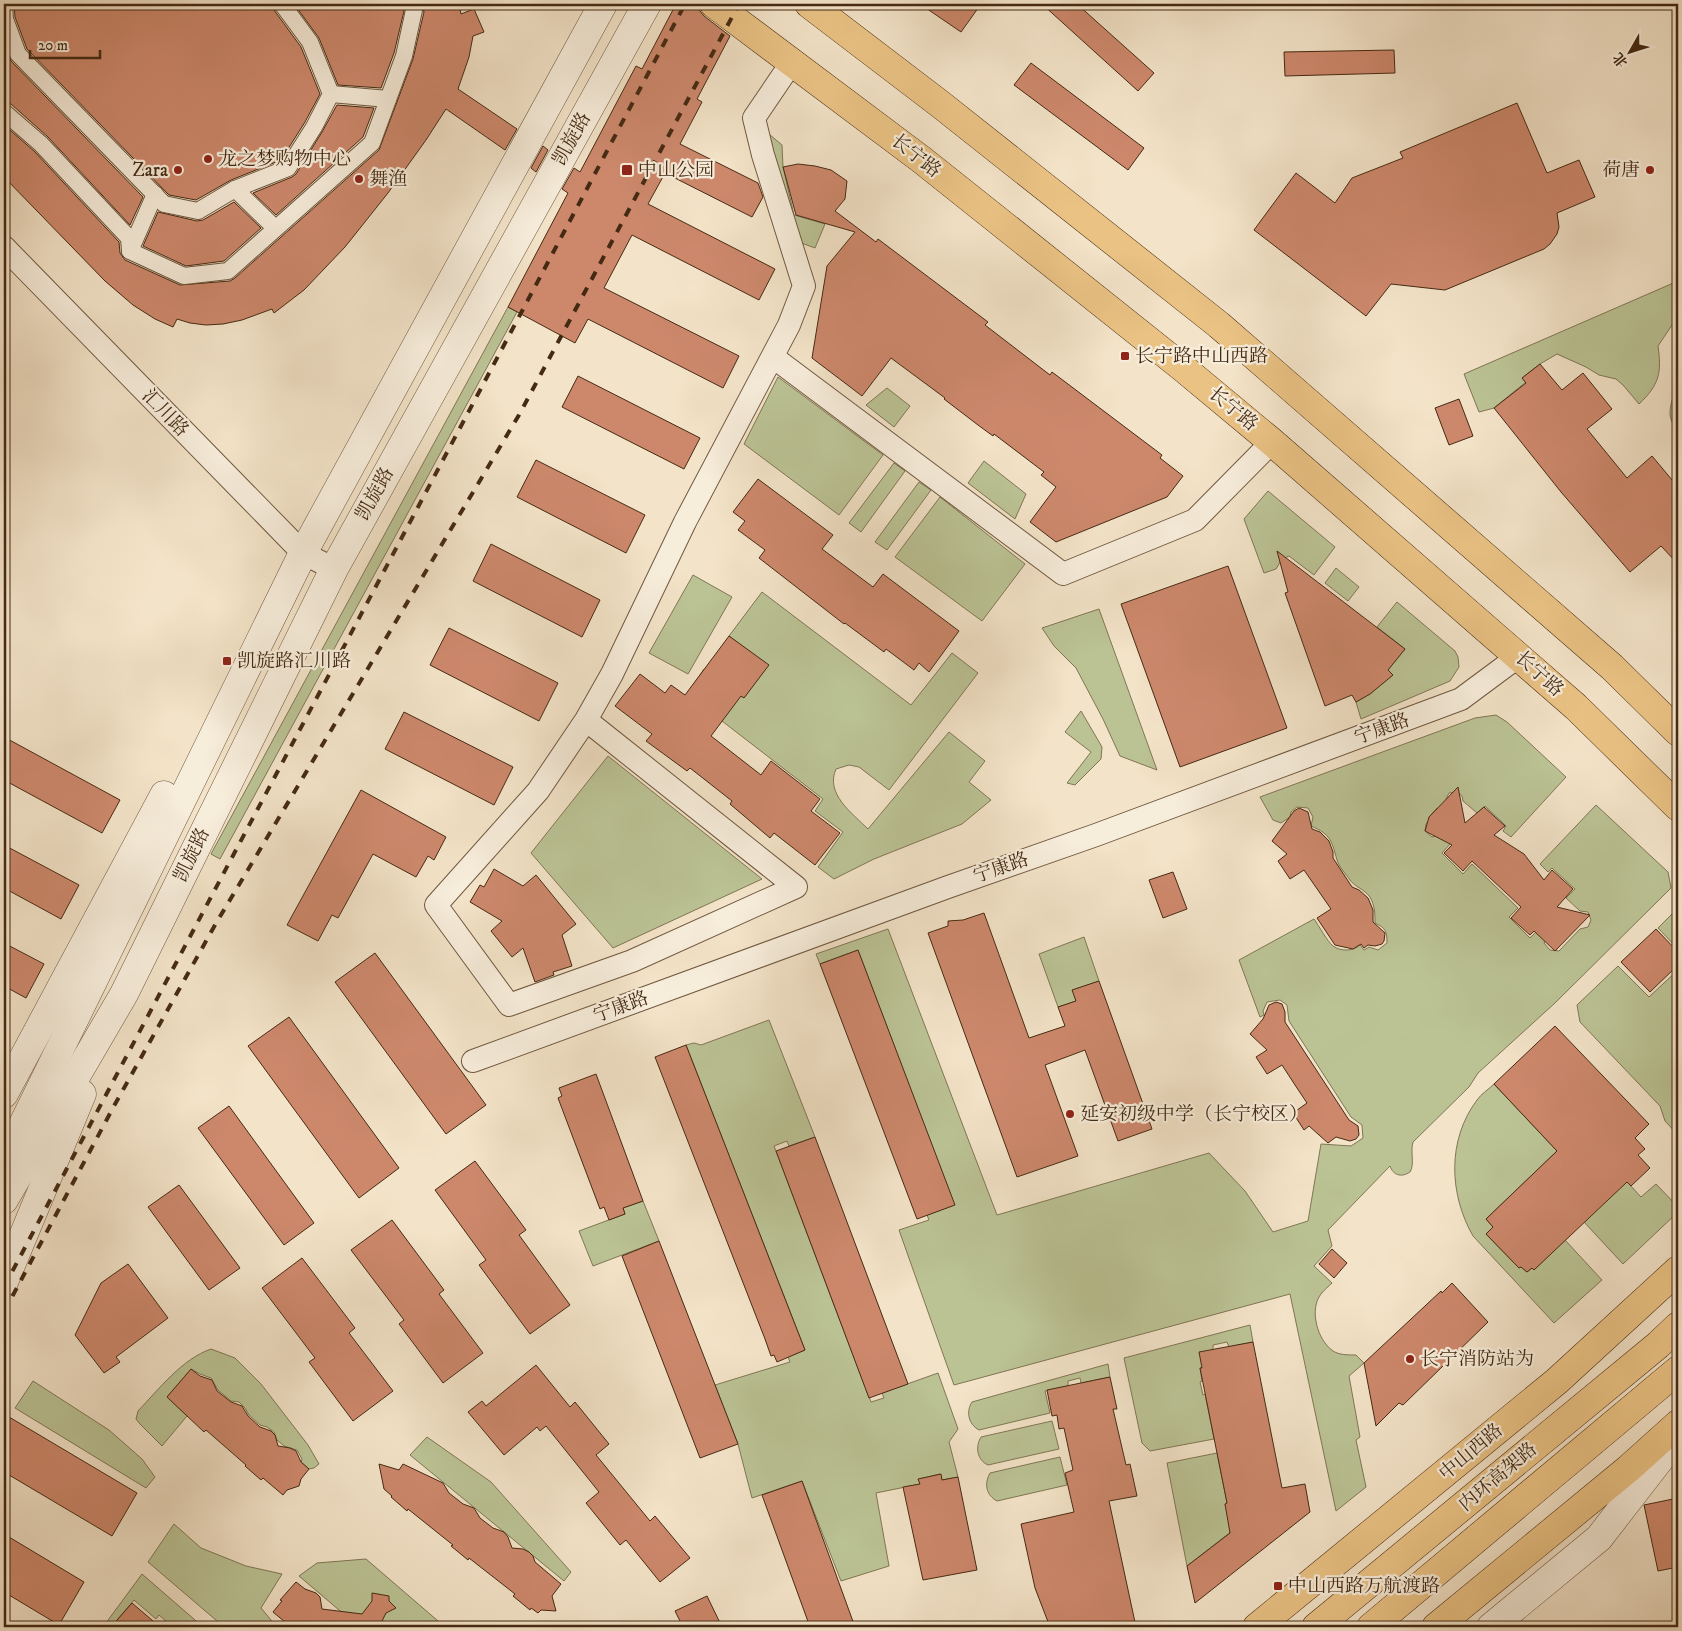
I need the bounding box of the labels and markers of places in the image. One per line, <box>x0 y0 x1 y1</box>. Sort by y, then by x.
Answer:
place label: 龙之梦购物中心 <box>218 148 351 171</box>
marker: 龙之梦购物中心 <box>202 153 214 165</box>
place label: Zara <box>133 159 168 182</box>
place label: 中山公园 <box>638 159 714 182</box>
place label: 荷唐 <box>1602 159 1640 182</box>
marker: 中山公园 <box>620 163 634 177</box>
marker: Zara <box>172 164 184 176</box>
marker: 荷唐 <box>1644 164 1656 176</box>
place label: 舞渔 <box>369 168 407 191</box>
marker: 舞渔 <box>353 173 365 185</box>
place label: 长宁路中山西路 <box>1135 345 1268 368</box>
marker: 长宁路中山西路 <box>1119 350 1131 362</box>
place label: 凯旋路汇川路 <box>237 650 351 673</box>
marker: 凯旋路汇川路 <box>221 655 233 667</box>
place label: 延安初级中学（长宁校区） <box>1080 1103 1308 1126</box>
marker: 延安初级中学（长宁校区） <box>1064 1108 1076 1120</box>
place label: 长宁消防站为 <box>1420 1348 1534 1371</box>
marker: 长宁消防站为 <box>1404 1353 1416 1365</box>
place label: 中山西路万航渡路 <box>1288 1575 1440 1598</box>
marker: 中山西路万航渡路 <box>1272 1580 1284 1592</box>

